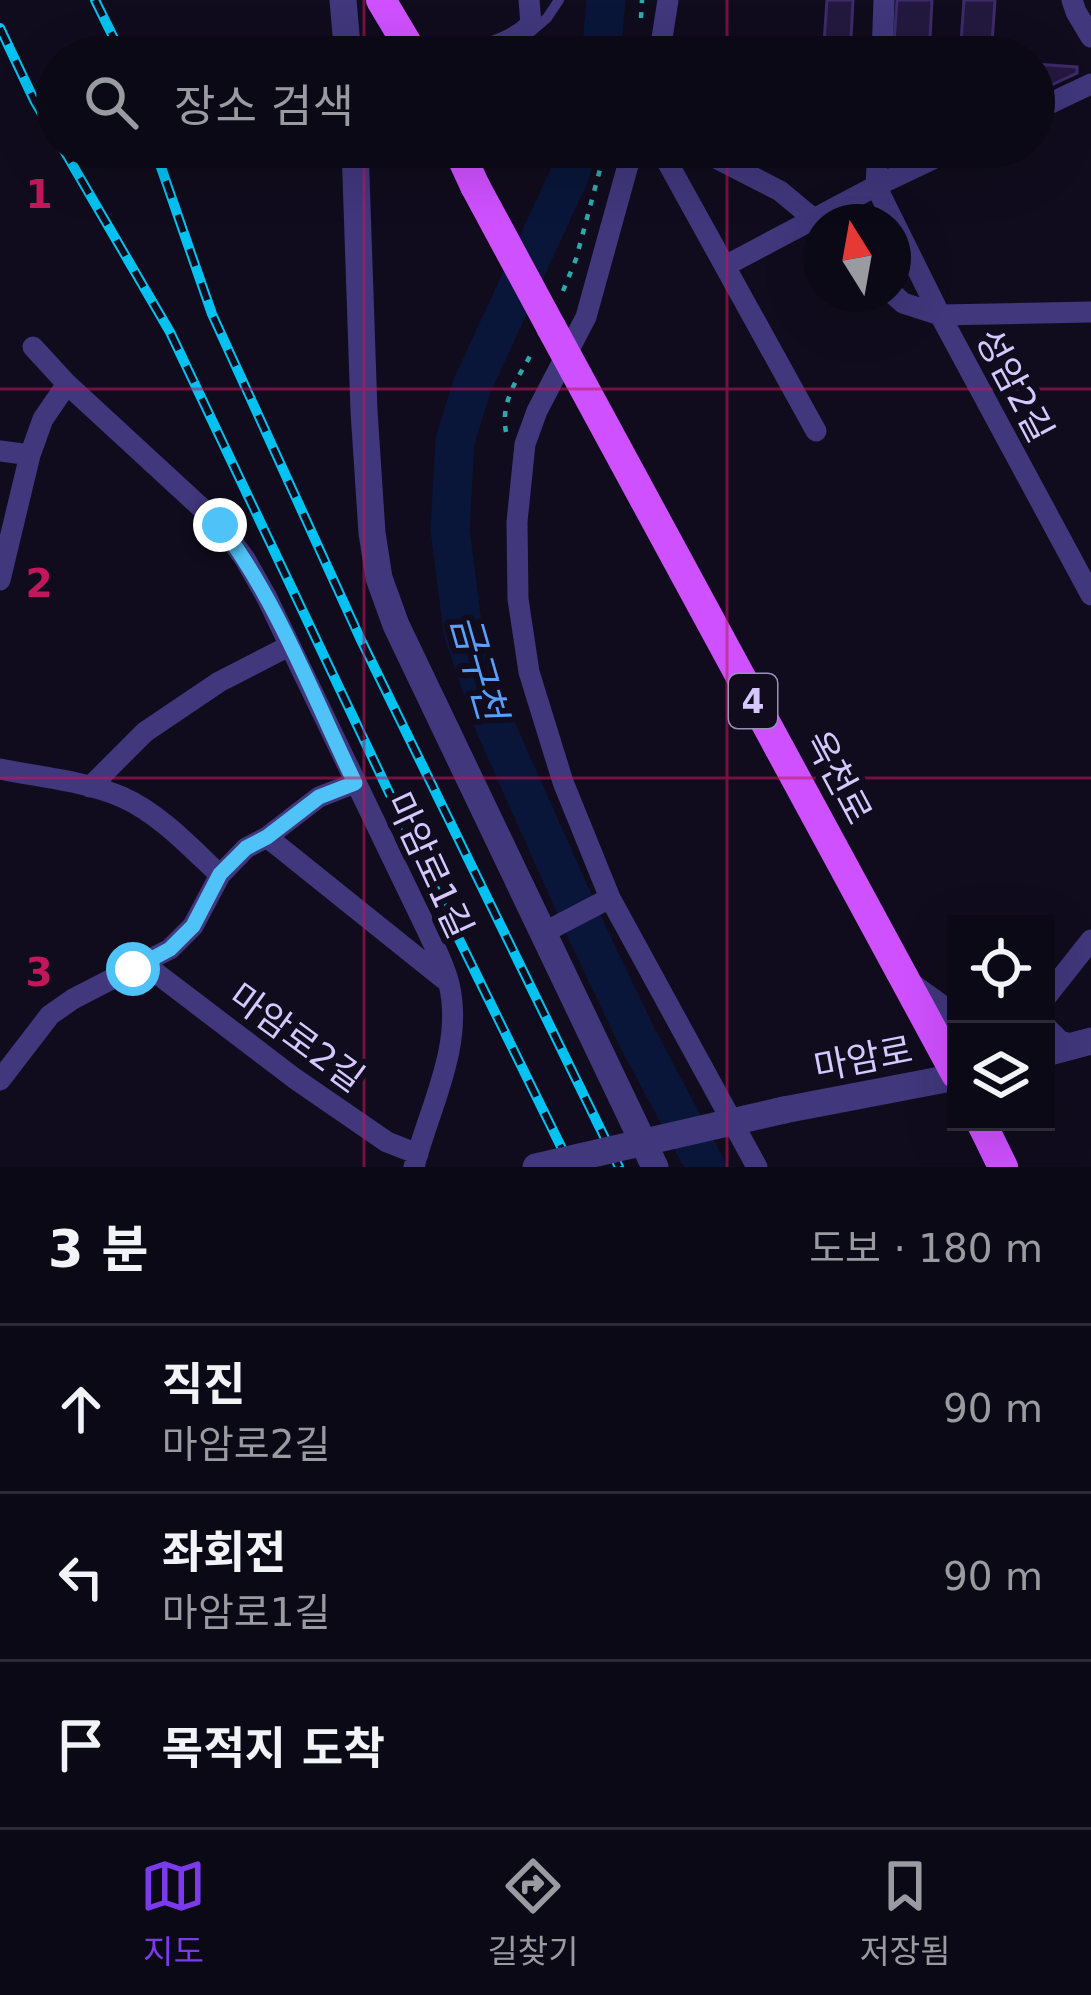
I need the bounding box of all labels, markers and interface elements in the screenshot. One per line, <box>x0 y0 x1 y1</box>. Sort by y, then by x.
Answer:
search box <box>36 36 1055 168</box>
icon: search <box>78 69 144 135</box>
text: 장소 검색 <box>174 80 354 133</box>
text: 1 <box>25 172 53 217</box>
north arrow <box>803 204 911 312</box>
street label: 성암2길 <box>968 322 1061 449</box>
route end <box>193 498 247 552</box>
text: 2 <box>25 561 53 606</box>
water label: 금구천 <box>442 609 516 729</box>
road number: 4 <box>729 674 777 728</box>
street label: 옥천로 <box>797 724 880 831</box>
street label: 마암로1길 <box>378 786 481 944</box>
map controls <box>947 915 1055 1131</box>
button: locate <box>947 915 1055 1023</box>
route start <box>106 942 160 996</box>
text: 3 <box>25 950 53 995</box>
street label: 마암로2길 <box>222 975 372 1100</box>
button: layers <box>947 1023 1055 1131</box>
street label: 마암로 <box>810 1029 916 1088</box>
text: 3 분 <box>48 1220 148 1279</box>
text: 도보 · 180 m <box>809 1226 1043 1271</box>
text: 직진 <box>162 1358 245 1411</box>
icon: ahead <box>48 1376 114 1442</box>
text: 90 m <box>943 1386 1043 1431</box>
text: 마암로2길 <box>162 1422 330 1467</box>
text: 좌회전 <box>162 1526 286 1579</box>
icon: left <box>48 1544 114 1610</box>
text: 90 m <box>943 1554 1043 1599</box>
text: 마암로1길 <box>162 1590 330 1635</box>
icon: arrive <box>48 1712 114 1778</box>
text: 목적지 도착 <box>162 1722 385 1775</box>
tab: 지도 <box>140 1853 206 1973</box>
tab: 길찾기 <box>487 1853 579 1973</box>
tab: 저장됨 <box>859 1853 951 1973</box>

